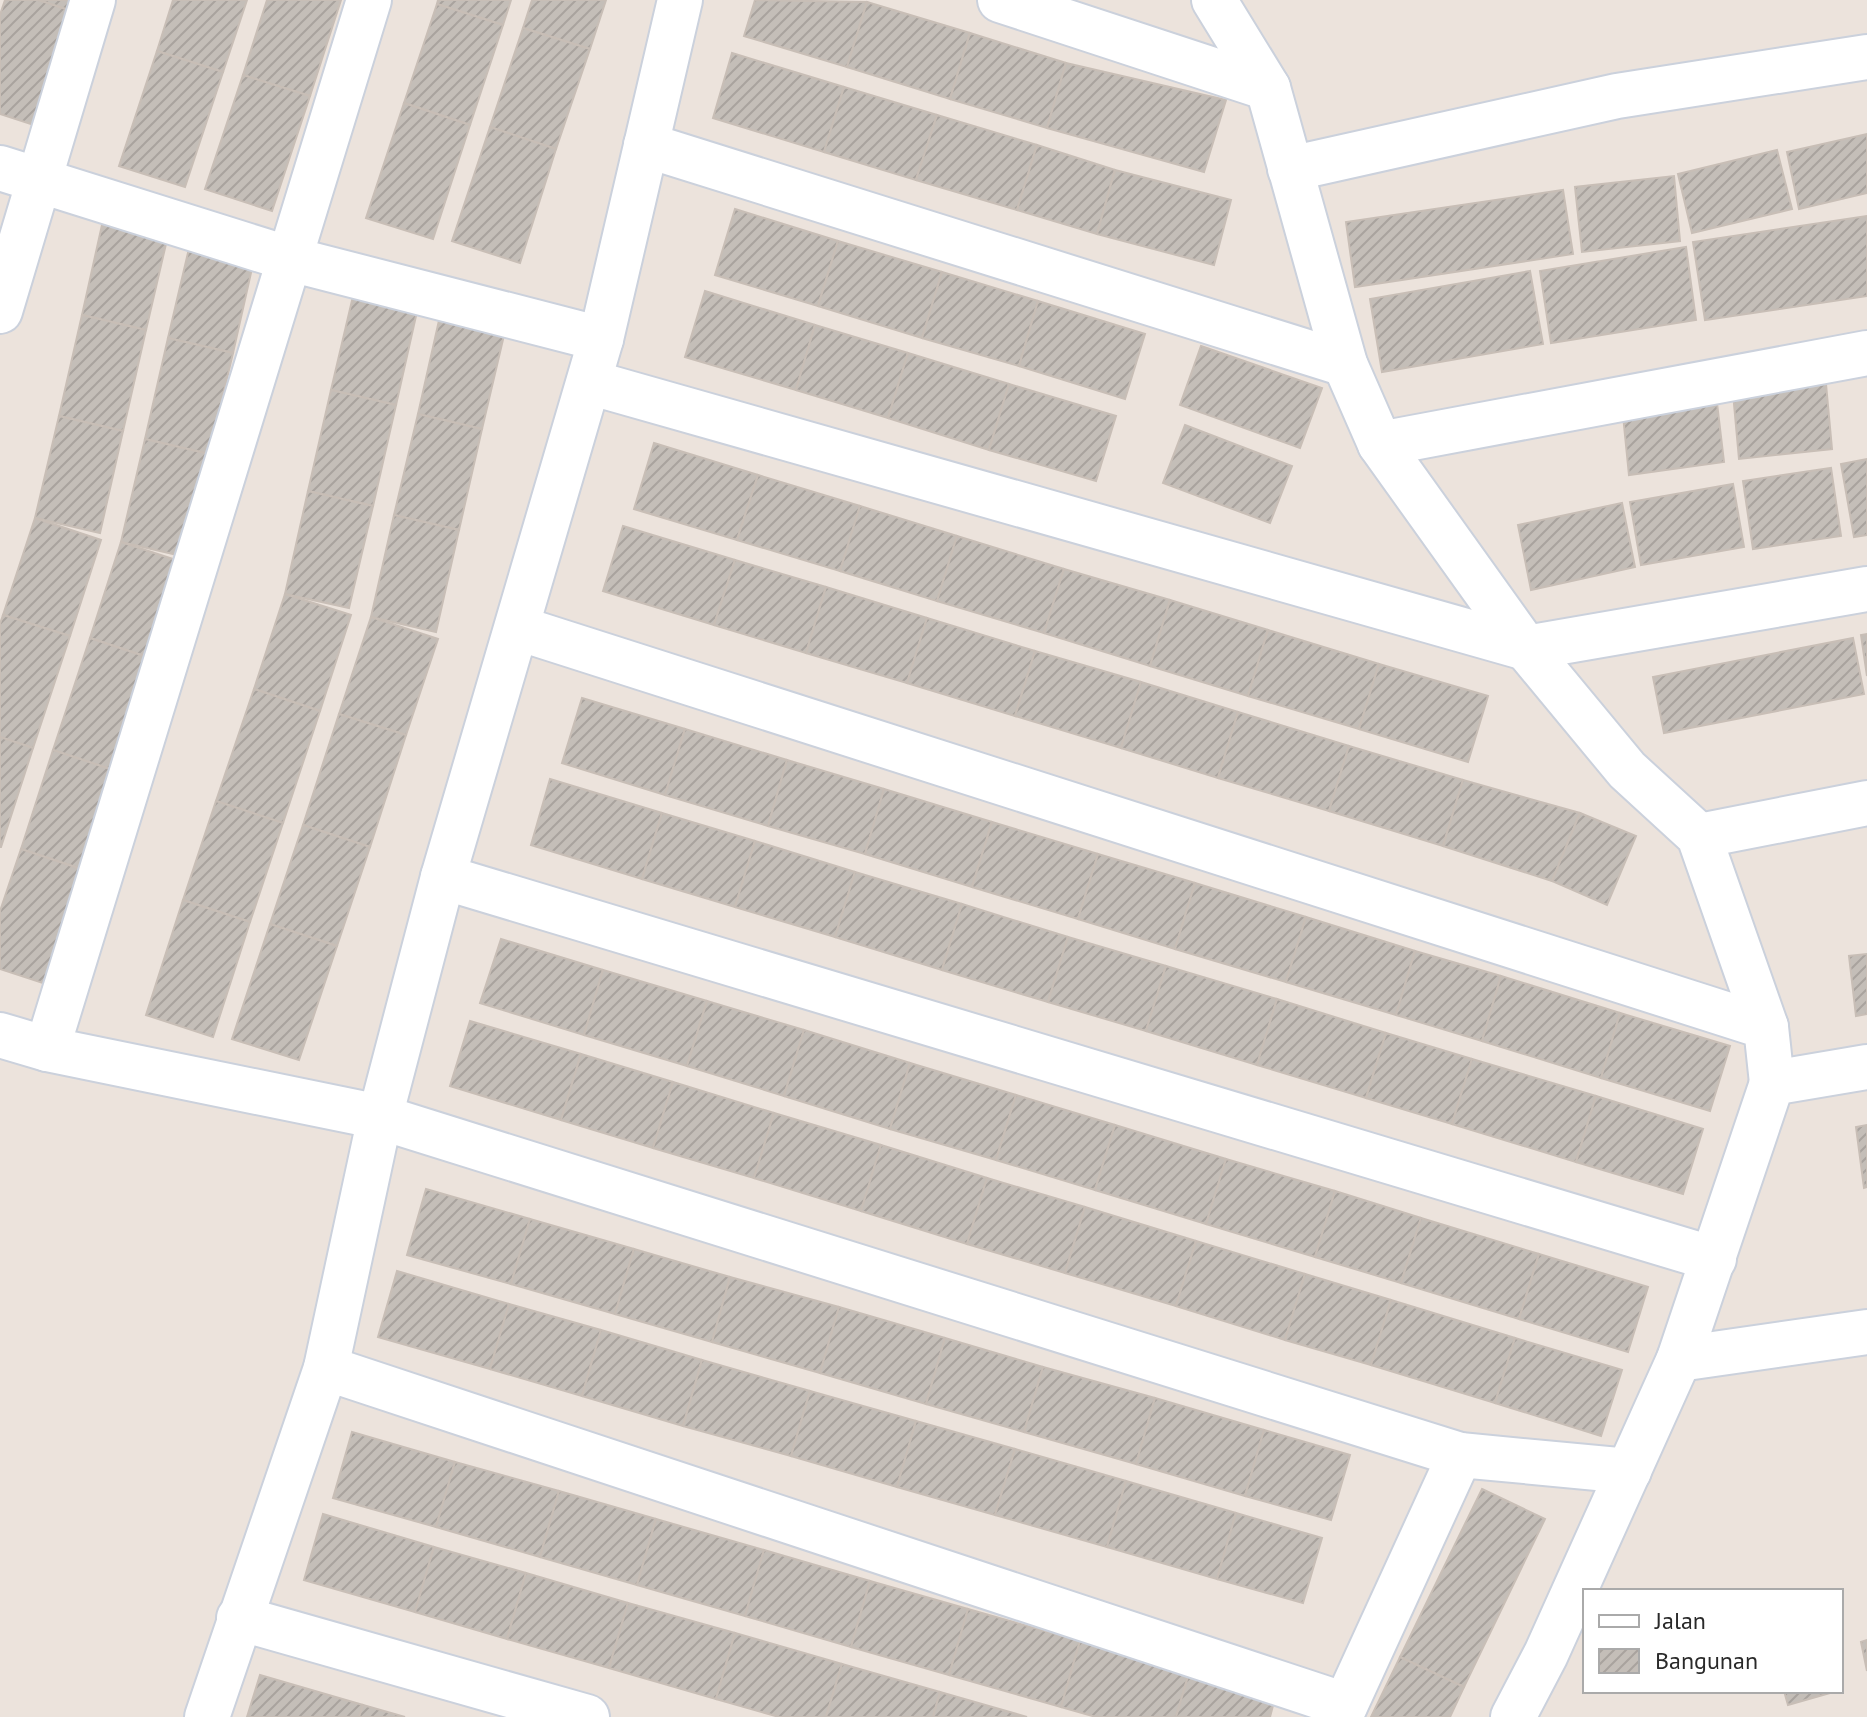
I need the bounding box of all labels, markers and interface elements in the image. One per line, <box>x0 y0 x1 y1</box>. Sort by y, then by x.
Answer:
legend <box>1583 1589 1843 1693</box>
text: Jalan <box>1654 1605 1706 1636</box>
text: Bangunan <box>1655 1645 1758 1676</box>

